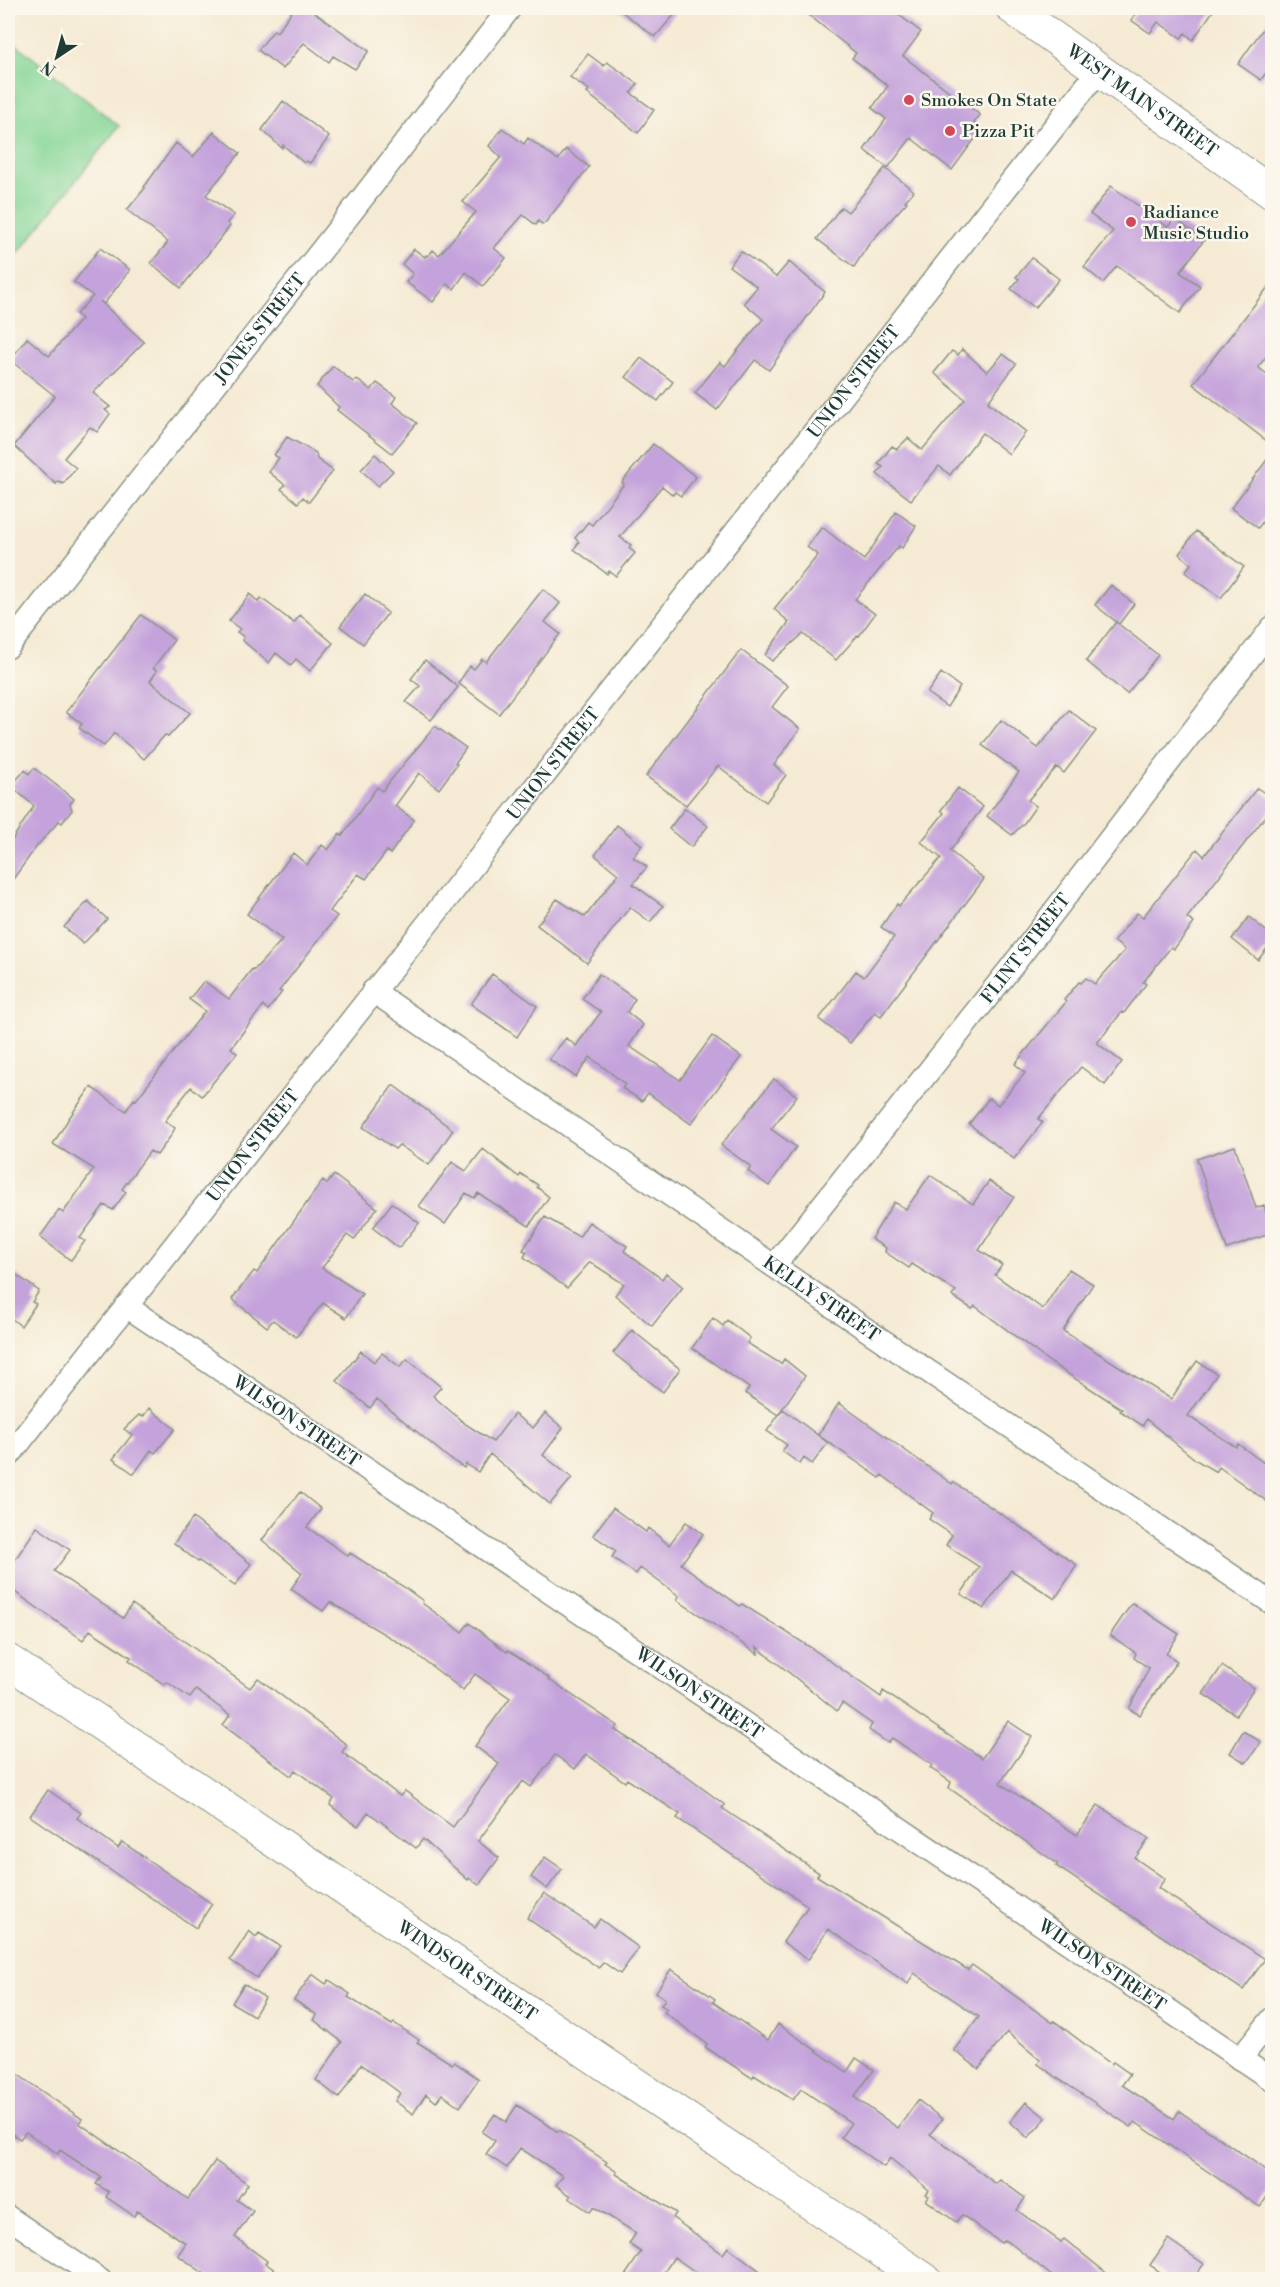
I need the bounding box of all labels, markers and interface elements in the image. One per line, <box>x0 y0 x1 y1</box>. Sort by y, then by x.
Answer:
north arrow <box>27 27 87 87</box>
street label: WEST MAIN STREET <box>1061 39 1222 163</box>
text: N <box>37 56 60 80</box>
place label: Smokes On State <box>921 89 1057 112</box>
marker: Smokes On State <box>902 93 916 107</box>
place label: Pizza Pit <box>962 120 1035 143</box>
marker: Pizza Pit <box>943 124 957 138</box>
place label: Radiance Music Studio <box>1143 201 1249 245</box>
marker: Radiance Music Studio <box>1124 215 1138 229</box>
street label: JONES STREET <box>209 269 311 390</box>
street label: UNION STREET <box>803 321 906 443</box>
street label: UNION STREET <box>502 703 605 825</box>
street label: FLINT STREET <box>976 889 1076 1008</box>
street label: UNION STREET <box>202 1085 305 1207</box>
street label: KELLY STREET <box>758 1251 884 1348</box>
street label: WILSON STREET <box>227 1370 365 1473</box>
street label: WILSON STREET <box>630 1642 768 1745</box>
street label: WILSON STREET <box>1033 1914 1170 2017</box>
street label: WINDSOR STREET <box>392 1915 541 2027</box>

